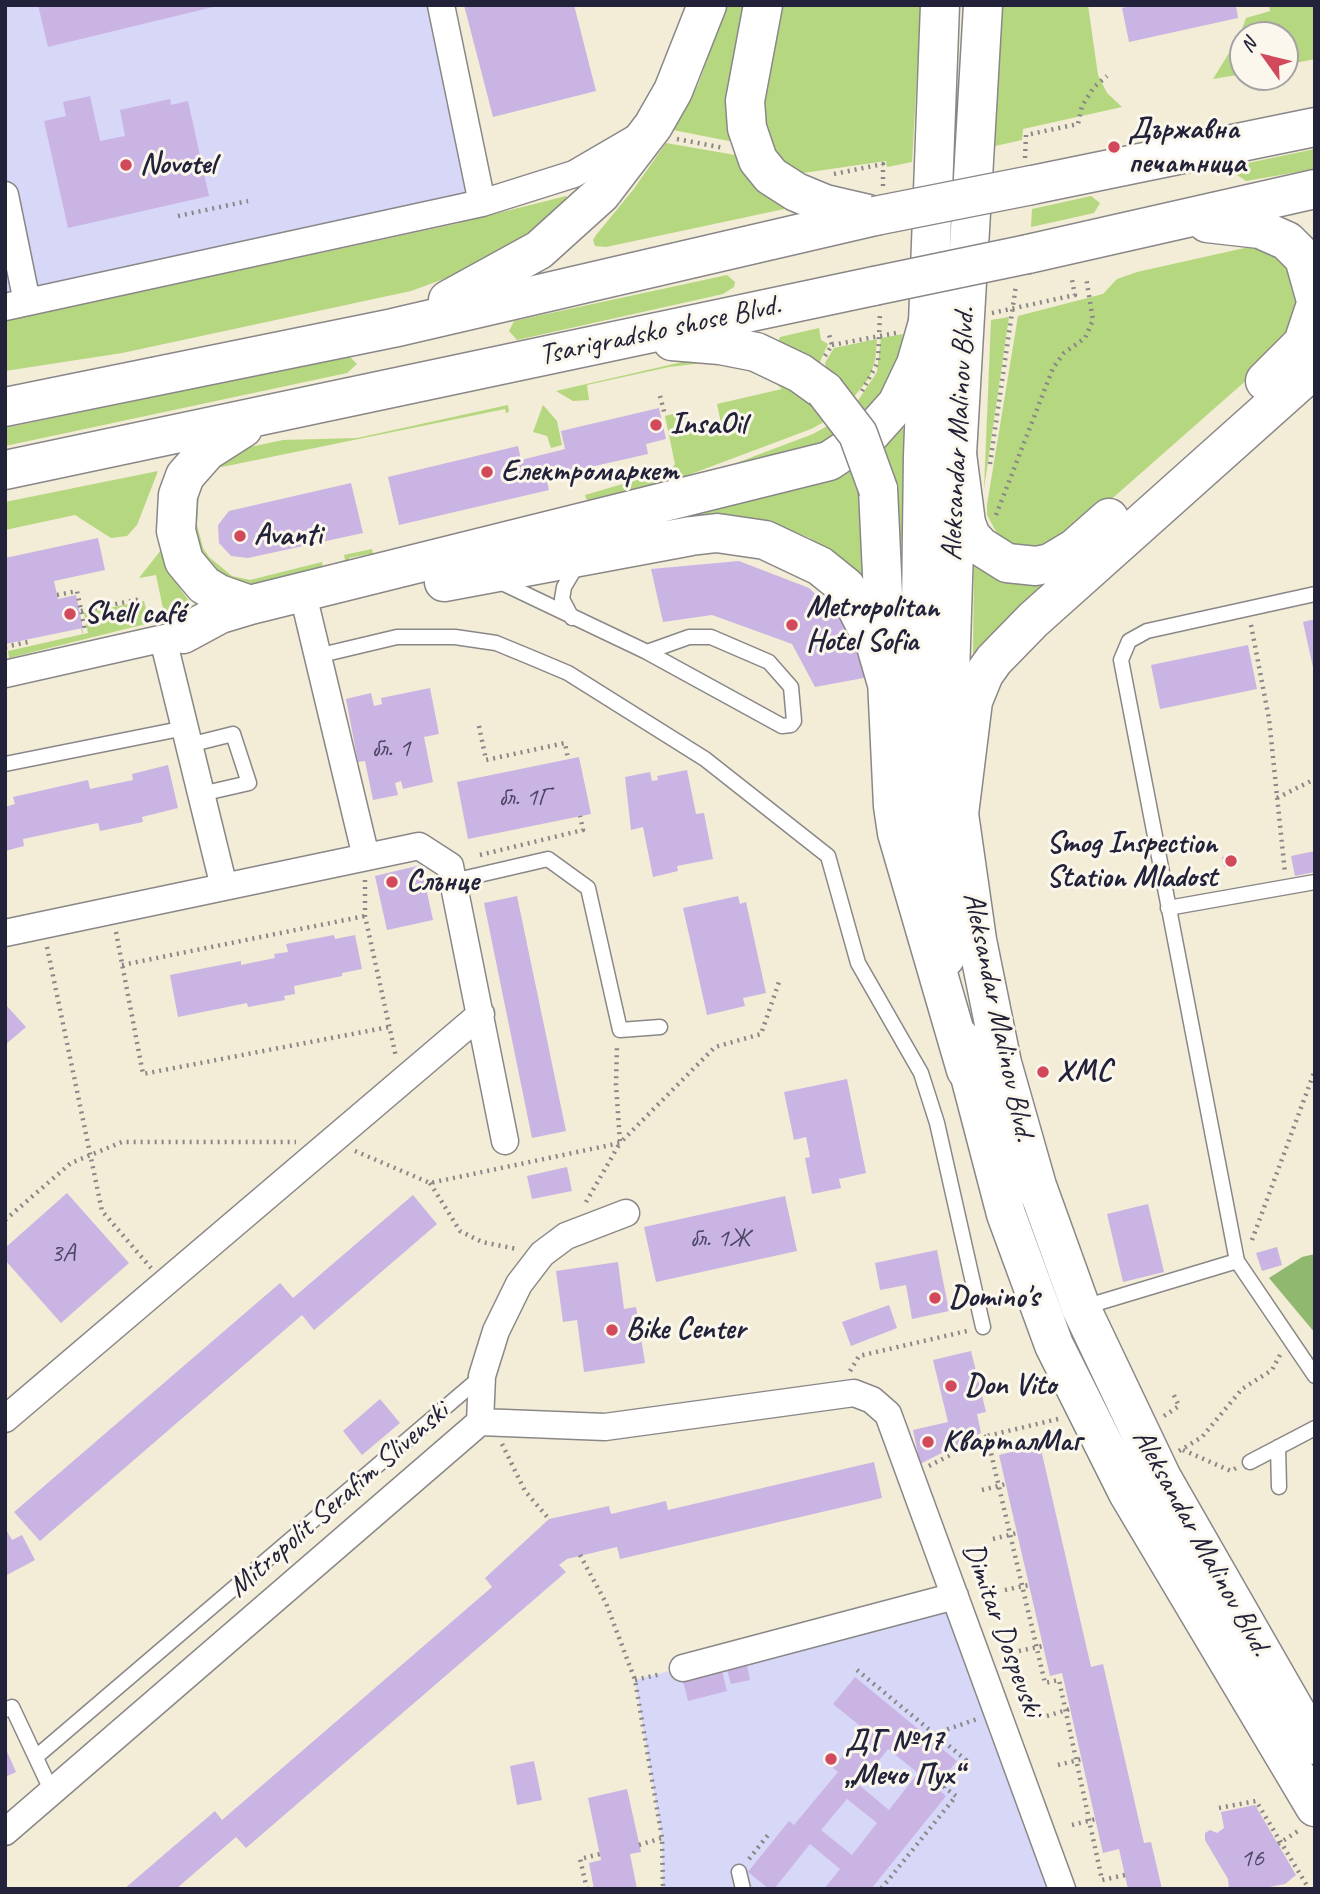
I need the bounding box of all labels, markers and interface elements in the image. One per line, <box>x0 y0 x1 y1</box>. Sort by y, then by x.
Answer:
north arrow <box>1229 21 1299 91</box>
text: N <box>1235 34 1261 57</box>
place label: Държавна печатница <box>1128 112 1245 182</box>
marker: Държавна печатница <box>1106 139 1122 155</box>
place label: Novotel <box>140 147 216 183</box>
marker: Novotel <box>118 157 134 173</box>
street label: Tsarigradsko shose Blvd. <box>536 288 784 374</box>
street label: Aleksandar Malinov Blvd. <box>934 306 984 562</box>
place label: InsaOil <box>670 407 746 443</box>
marker: InsaOil <box>648 417 664 433</box>
place label: Електромаркет <box>501 454 679 490</box>
marker: Електромаркет <box>479 464 495 480</box>
place label: Avanti <box>254 518 322 554</box>
marker: Avanti <box>232 528 248 544</box>
place label: Metropolitan Hotel Sofia <box>806 590 939 660</box>
place label: Shell café <box>84 596 185 632</box>
marker: Shell café <box>62 606 78 622</box>
marker: Metropolitan Hotel Sofia <box>784 617 800 633</box>
house number: бл. 1 <box>372 733 410 765</box>
house number: бл. 1Г <box>499 782 549 814</box>
place label: Smog Inspection Station Mladost <box>1046 826 1217 896</box>
marker: Smog Inspection Station Mladost <box>1223 853 1239 869</box>
place label: Слънце <box>406 864 479 900</box>
marker: Слънце <box>384 874 400 890</box>
street label: Aleksandar Malinov Blvd. <box>954 889 1042 1145</box>
place label: ХМС <box>1057 1054 1112 1090</box>
marker: ХМС <box>1035 1064 1051 1080</box>
house number: бл. 1Ж <box>690 1223 750 1255</box>
house number: 3А <box>51 1238 75 1270</box>
place label: Domino's <box>949 1280 1039 1316</box>
marker: Domino's <box>927 1290 943 1306</box>
place label: Bike Center <box>626 1312 745 1348</box>
marker: Bike Center <box>604 1322 620 1338</box>
place label: Don Vito <box>965 1368 1056 1404</box>
marker: Don Vito <box>943 1378 959 1394</box>
street label: Mitropolit Serafim Slivenski <box>221 1394 457 1606</box>
street label: Aleksandar Malinov Blvd. <box>1124 1423 1278 1663</box>
place label: КварталМаг <box>942 1424 1081 1460</box>
marker: КварталМаг <box>920 1434 936 1450</box>
street label: Dimitar Dospevski <box>954 1538 1050 1722</box>
place label: ДГ №17 „Мечо Пух“ <box>845 1724 961 1794</box>
marker: ДГ №17 „Мечо Пух“ <box>823 1751 839 1767</box>
house number: 16 <box>1240 1843 1264 1875</box>

